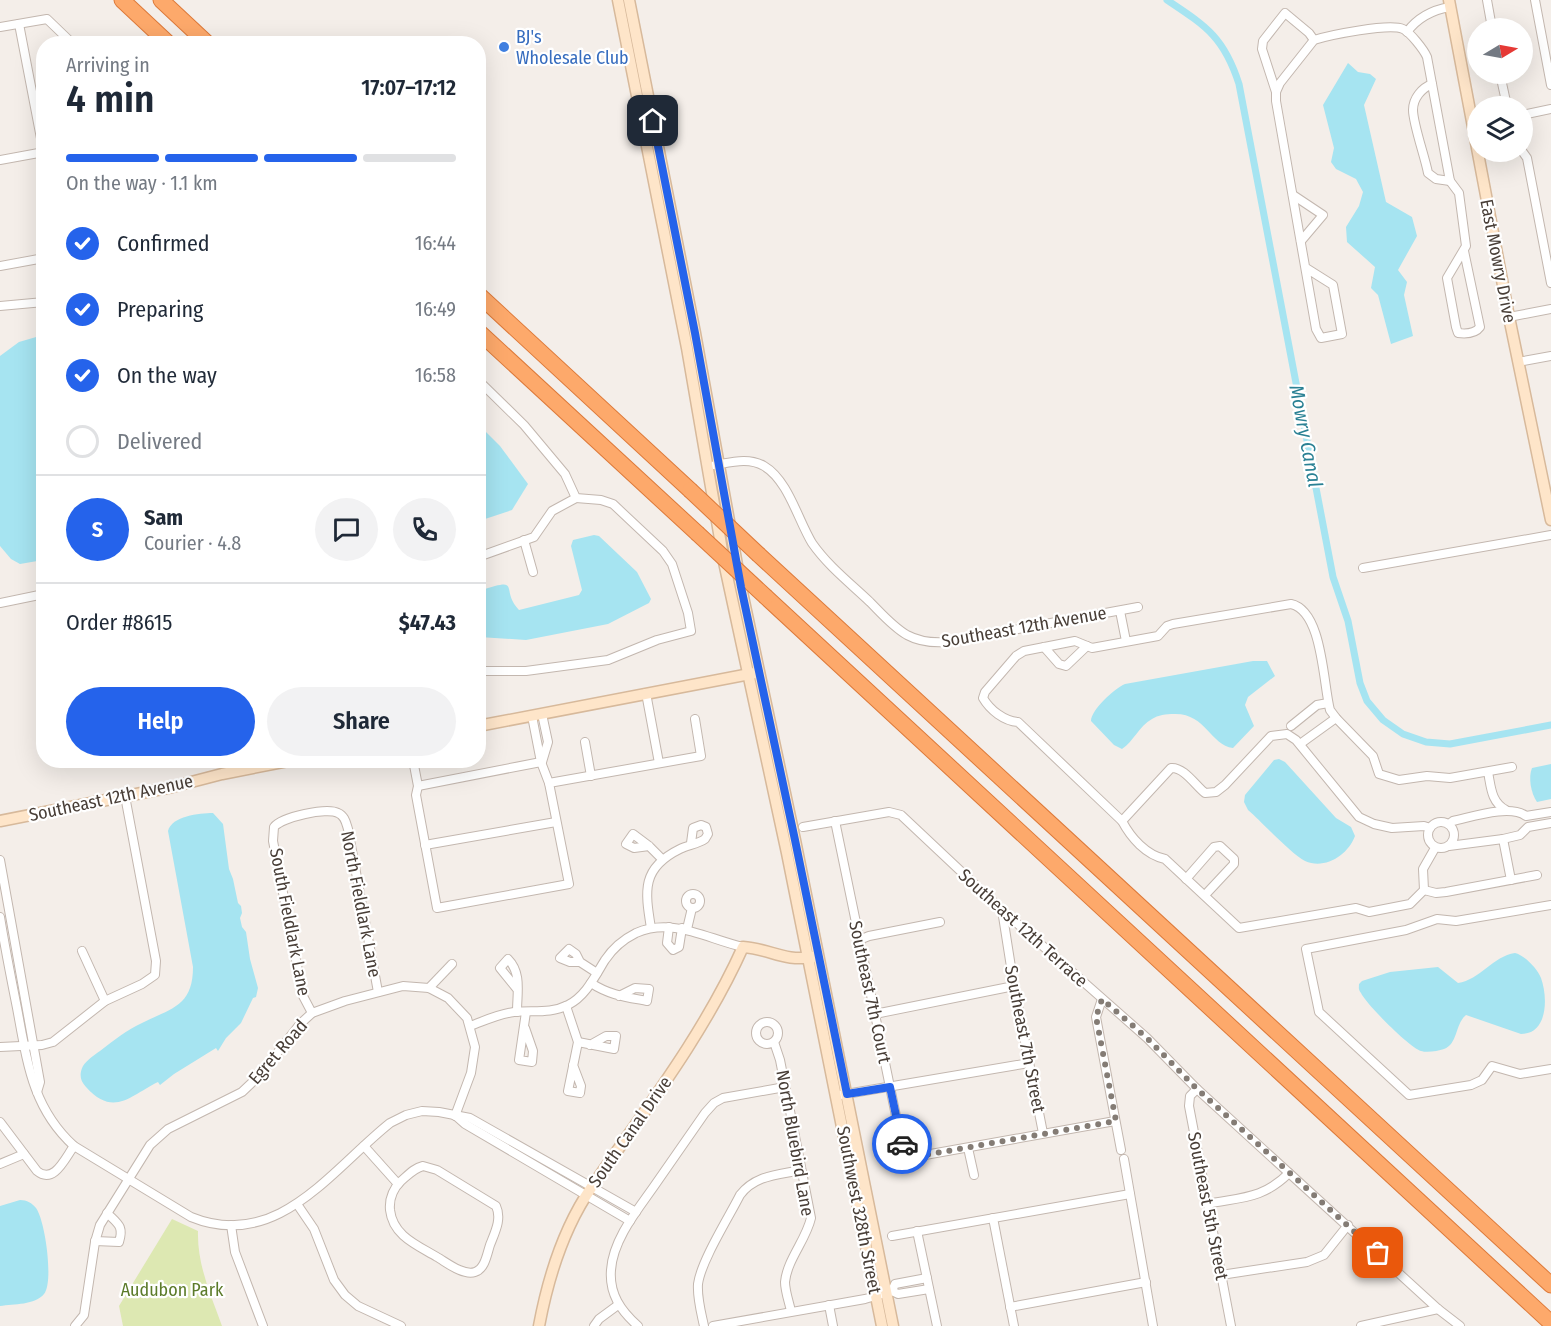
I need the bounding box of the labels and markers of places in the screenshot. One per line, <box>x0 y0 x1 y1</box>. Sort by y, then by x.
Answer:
place label: BJ's Wholesale Club <box>516 26 629 69</box>
marker: BJ's Wholesale Club <box>497 40 511 54</box>
pin <box>627 95 678 146</box>
pin <box>1352 1227 1403 1278</box>

